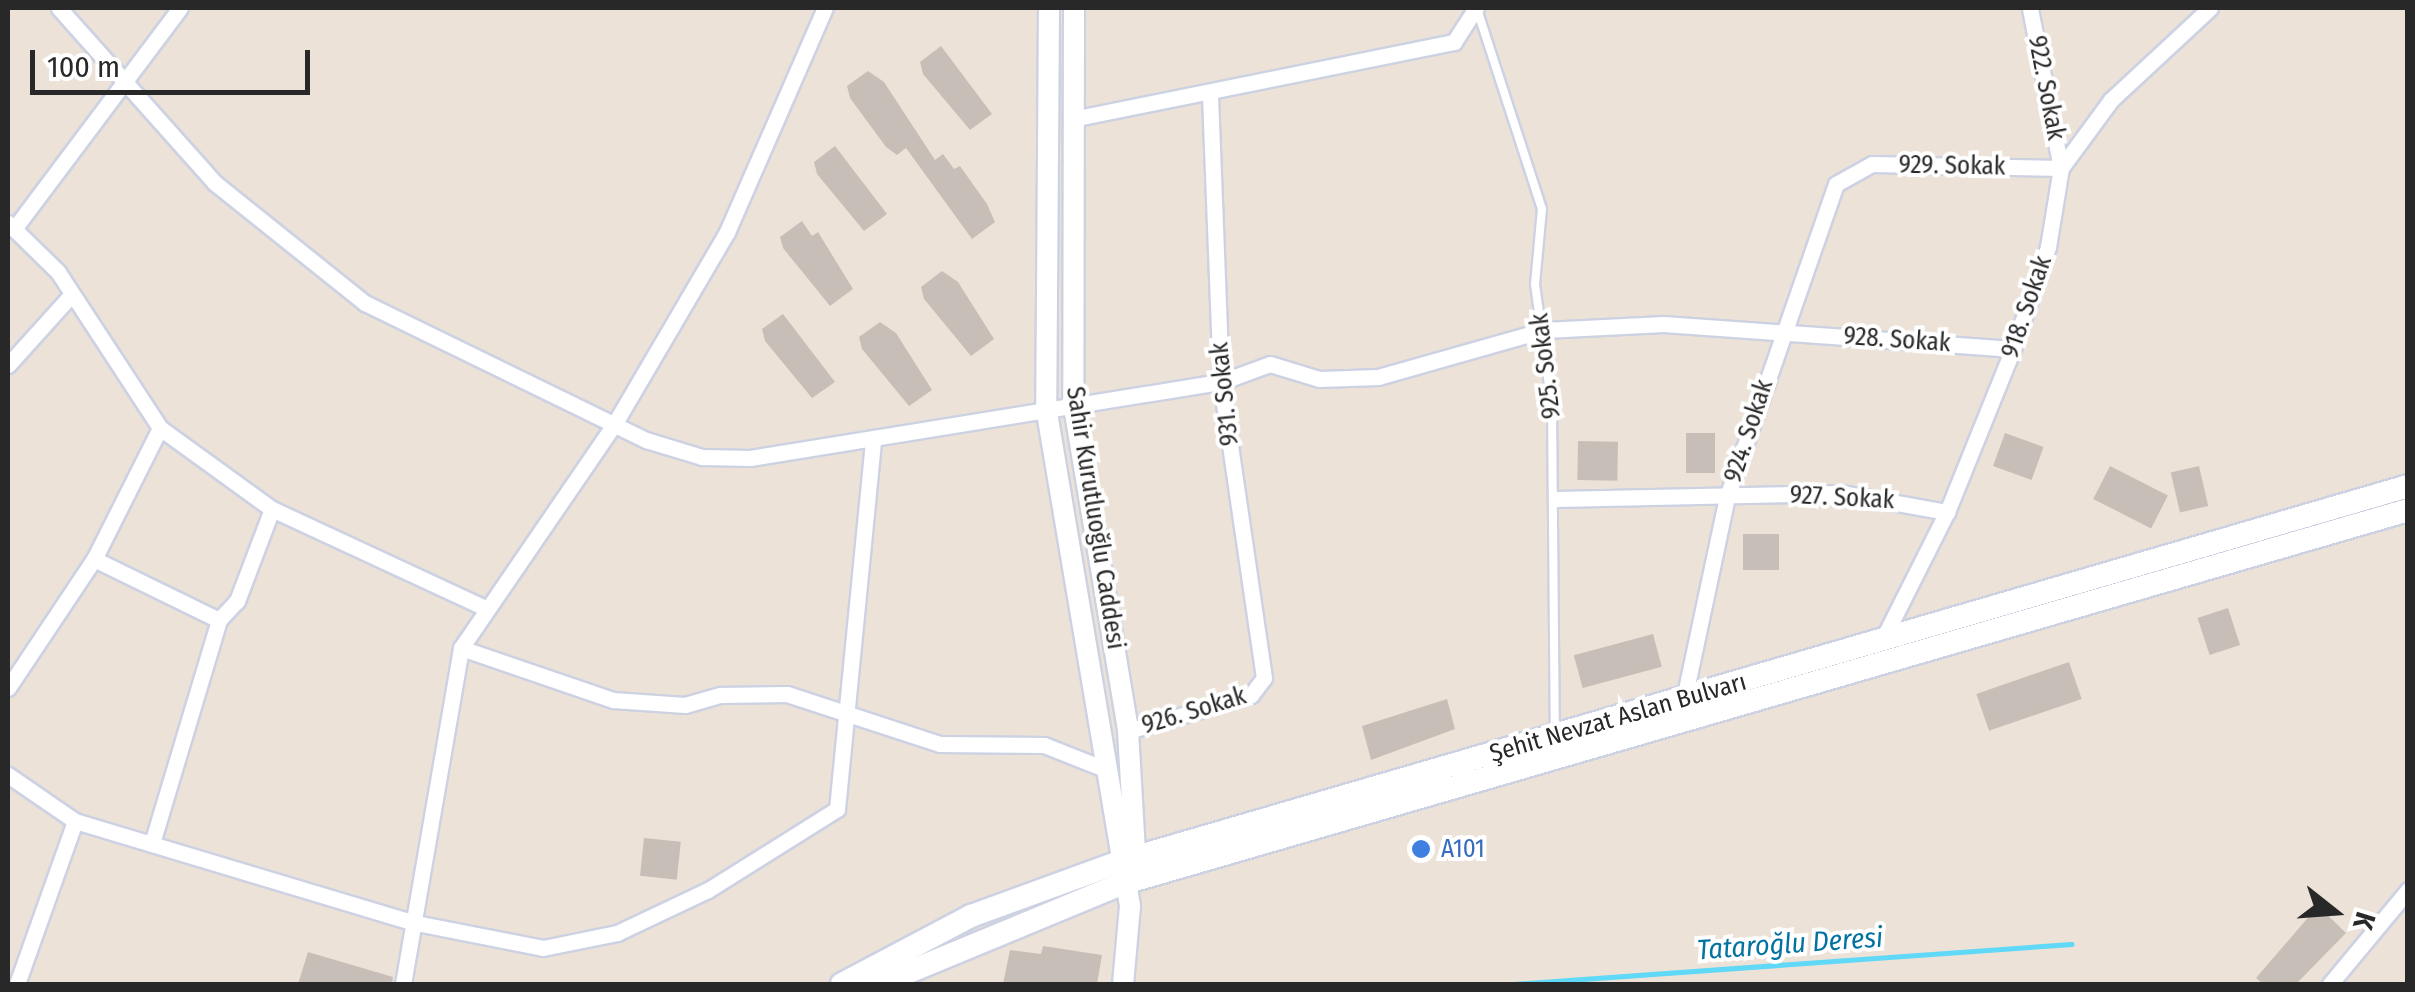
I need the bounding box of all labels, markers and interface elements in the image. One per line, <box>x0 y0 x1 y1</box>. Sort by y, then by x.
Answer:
scale bar <box>35 30 315 92</box>
street label: 922. Sokak <box>2021 33 2071 143</box>
text: 100 m <box>47 49 120 85</box>
street label: 929. Sokak <box>1898 150 2006 182</box>
street label: 918. Sokak <box>1996 252 2058 362</box>
street label: 925. Sokak <box>1525 312 1567 420</box>
street label: 928. Sokak <box>1843 321 1951 359</box>
street label: 931. Sokak <box>1205 341 1245 447</box>
street label: 924. Sokak <box>1718 376 1780 486</box>
street label: Sahir Kurutluoğlu Caddesi <box>1059 385 1131 651</box>
street label: 927. Sokak <box>1789 480 1895 516</box>
street label: Şehit Nevzat Aslan Bulvarı <box>1486 667 1750 769</box>
street label: 926. Sokak <box>1138 681 1250 741</box>
place label: A101 <box>1441 834 1485 864</box>
marker: A101 <box>1410 838 1432 860</box>
north arrow <box>2285 862 2385 962</box>
text: K <box>2346 908 2382 934</box>
water label: Tataroğlu Deresi <box>1696 921 1884 967</box>

